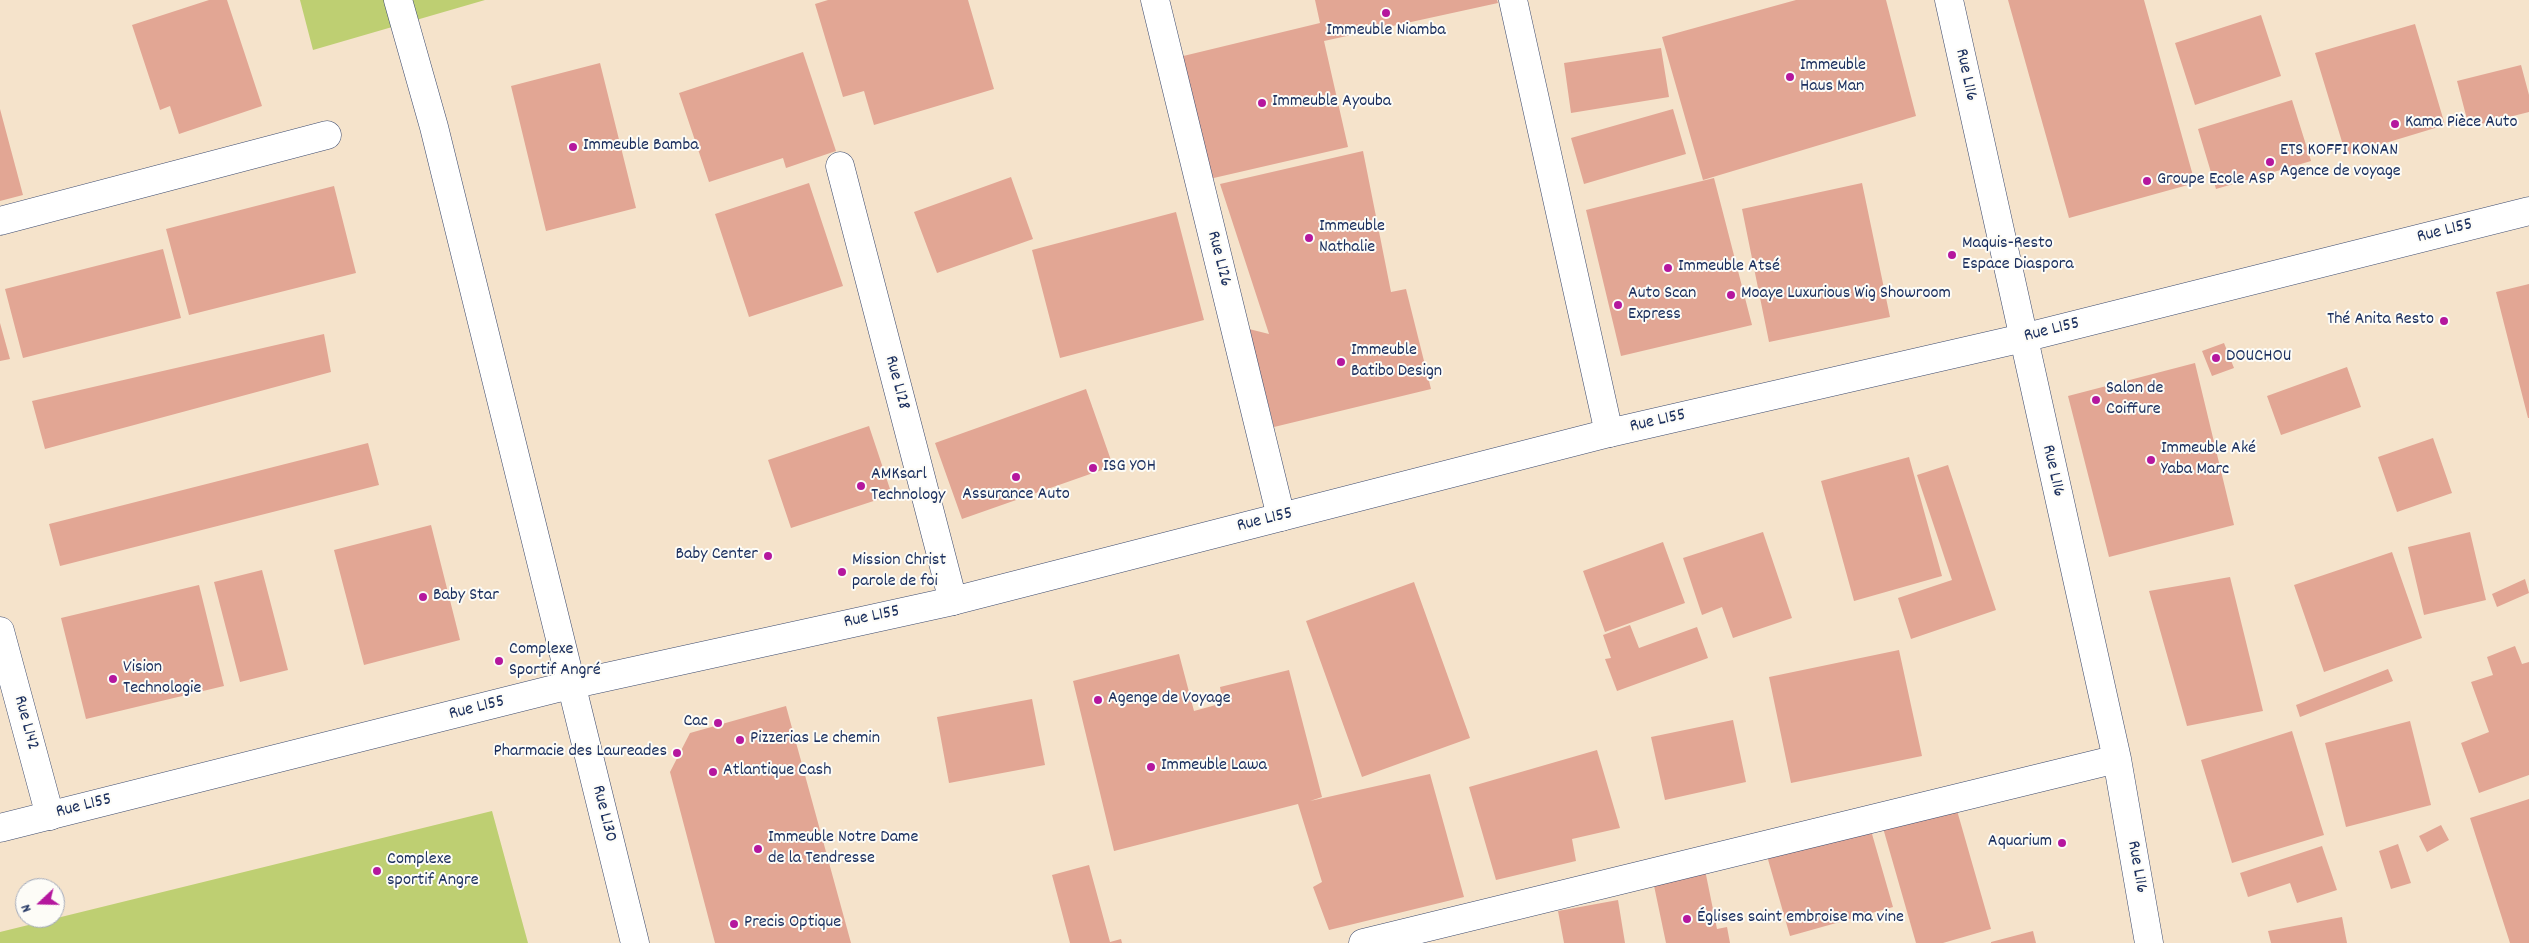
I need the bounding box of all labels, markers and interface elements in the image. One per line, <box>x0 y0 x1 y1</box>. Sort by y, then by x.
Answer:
marker: Immeuble Niamba <box>1380 7 1392 19</box>
place label: Immeuble Niamba <box>1326 21 1446 43</box>
street label: Rue L116 <box>1949 47 1981 103</box>
place label: Immeuble Haus Man <box>1800 56 1866 98</box>
marker: Immeuble Haus Man <box>1784 71 1796 83</box>
place label: Immeuble Ayouba <box>1272 92 1391 114</box>
marker: Immeuble Ayouba <box>1256 97 1268 109</box>
place label: Kama Pièce Auto <box>2405 113 2517 135</box>
marker: Kama Pièce Auto <box>2389 118 2401 130</box>
place label: Immeuble Bamba <box>583 136 699 158</box>
marker: Immeuble Bamba <box>567 141 579 153</box>
place label: ETS KOFFI KONAN Agence de voyage <box>2280 141 2401 183</box>
marker: ETS KOFFI KONAN Agence de voyage <box>2264 156 2276 168</box>
place label: Groupe Ecole ASP <box>2157 170 2275 192</box>
marker: Groupe Ecole ASP <box>2141 175 2153 187</box>
street label: Rue L155 <box>2415 215 2475 249</box>
place label: Immeuble Nathalie <box>1319 217 1385 260</box>
street label: Rue L126 <box>1201 229 1235 289</box>
marker: Immeuble Nathalie <box>1303 232 1315 244</box>
place label: Maquis-Resto Espace Diaspora <box>1962 234 2074 276</box>
marker: Maquis-Resto Espace Diaspora <box>1946 249 1958 261</box>
place label: Immeuble Atsé <box>1678 257 1780 279</box>
marker: Immeuble Atsé <box>1662 262 1674 274</box>
place label: Auto Scan Express <box>1628 284 1696 326</box>
place label: Moaye Luxurious Wig Showroom <box>1741 284 1951 306</box>
marker: Moaye Luxurious Wig Showroom <box>1725 289 1737 301</box>
marker: Auto Scan Express <box>1612 299 1624 311</box>
place label: Thé Anita Resto <box>2327 310 2434 332</box>
street label: Rue L155 <box>2022 314 2082 348</box>
marker: Thé Anita Resto <box>2438 315 2450 327</box>
place label: Immeuble Batibo Design <box>1351 341 1442 384</box>
place label: DOUCHOU <box>2226 347 2291 369</box>
marker: DOUCHOU <box>2210 352 2222 364</box>
street label: Rue L128 <box>878 354 914 412</box>
marker: Immeuble Batibo Design <box>1335 356 1347 368</box>
place label: Salon de Coiffure <box>2106 379 2163 422</box>
marker: Salon de Coiffure <box>2090 394 2102 406</box>
street label: Rue L155 <box>1628 405 1688 439</box>
place label: Immeuble Aké Yaba Marc <box>2161 439 2256 482</box>
street label: Rue L116 <box>2036 443 2068 499</box>
marker: Immeuble Aké Yaba Marc <box>2145 454 2157 466</box>
place label: ISG YOH <box>1103 457 1156 479</box>
marker: ISG YOH <box>1087 462 1099 474</box>
place label: AMKsarl Technology <box>871 465 945 508</box>
marker: Assurance Auto <box>1010 471 1022 483</box>
marker: AMKsarl Technology <box>855 480 867 492</box>
place label: Assurance Auto <box>962 485 1070 507</box>
street label: Rue L155 <box>1235 504 1295 538</box>
place label: Baby Center <box>675 545 758 567</box>
marker: Baby Center <box>762 550 774 562</box>
place label: Mission Christ parole de foi <box>852 551 946 594</box>
marker: Mission Christ parole de foi <box>836 566 848 578</box>
place label: Baby Star <box>433 586 499 608</box>
marker: Baby Star <box>417 591 429 603</box>
street label: Rue L155 <box>842 602 902 634</box>
place label: Complexe Sportif Angré <box>509 640 601 682</box>
marker: Complexe Sportif Angré <box>493 655 505 667</box>
place label: Vision Technologie <box>123 658 201 701</box>
marker: Vision Technologie <box>107 673 119 685</box>
place label: Agenge de Voyage <box>1108 689 1231 711</box>
street label: Rue L155 <box>447 692 507 726</box>
street label: Rue L142 <box>7 694 43 752</box>
marker: Agenge de Voyage <box>1092 694 1104 706</box>
place label: Cac <box>683 712 708 734</box>
marker: Cac <box>712 717 724 729</box>
place label: Pizzerias Le chemin <box>750 729 880 751</box>
marker: Pizzerias Le chemin <box>734 734 746 746</box>
place label: Pharmacie des Laureades <box>493 742 667 764</box>
marker: Pharmacie des Laureades <box>671 747 683 759</box>
place label: Immeuble Lawa <box>1161 756 1267 778</box>
place label: Atlantique Cash <box>723 761 831 783</box>
marker: Immeuble Lawa <box>1145 761 1157 773</box>
marker: Atlantique Cash <box>707 766 719 778</box>
street label: Rue L130 <box>586 783 620 845</box>
street label: Rue L155 <box>54 790 114 824</box>
place label: Immeuble Notre Dame de la Tendresse <box>768 828 918 871</box>
place label: Aquarium <box>1988 832 2052 854</box>
marker: Aquarium <box>2056 837 2068 849</box>
street label: Rue L116 <box>2121 839 2151 895</box>
marker: Immeuble Notre Dame de la Tendresse <box>752 843 764 855</box>
place label: Complexe sportif Angre <box>387 850 479 892</box>
marker: Complexe sportif Angre <box>371 865 383 877</box>
north arrow <box>15 878 65 928</box>
text: N <box>16 901 38 915</box>
place label: Églises saint embroise ma vine <box>1697 908 1904 930</box>
place label: Precis Optique <box>744 913 841 935</box>
marker: Églises saint embroise ma vine <box>1681 913 1693 925</box>
marker: Precis Optique <box>728 918 740 930</box>

